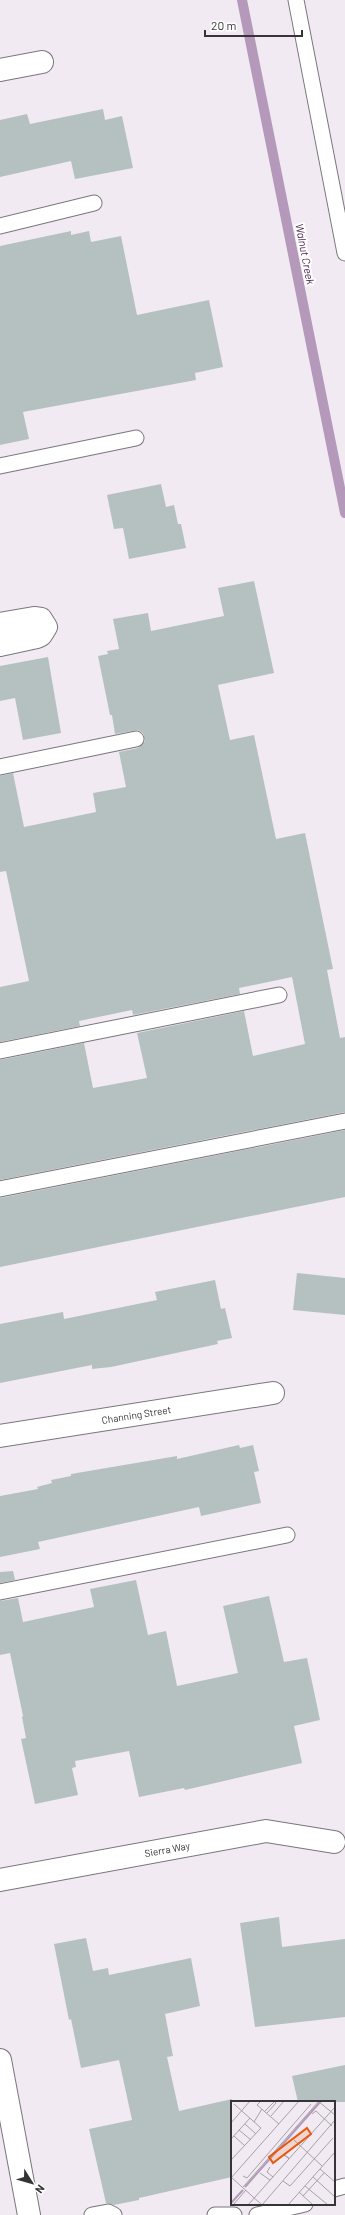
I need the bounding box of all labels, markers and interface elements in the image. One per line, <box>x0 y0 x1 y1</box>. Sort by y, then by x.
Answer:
scale bar <box>205 12 302 38</box>
text: 20 m <box>211 18 237 32</box>
water label: Walnut Creek <box>293 222 318 286</box>
street label: Channing Street <box>101 1403 172 1426</box>
street label: Sierra Way <box>143 1839 191 1859</box>
inset map <box>231 2101 335 2205</box>
north arrow <box>12 2163 52 2203</box>
text: N <box>33 2182 48 2196</box>

